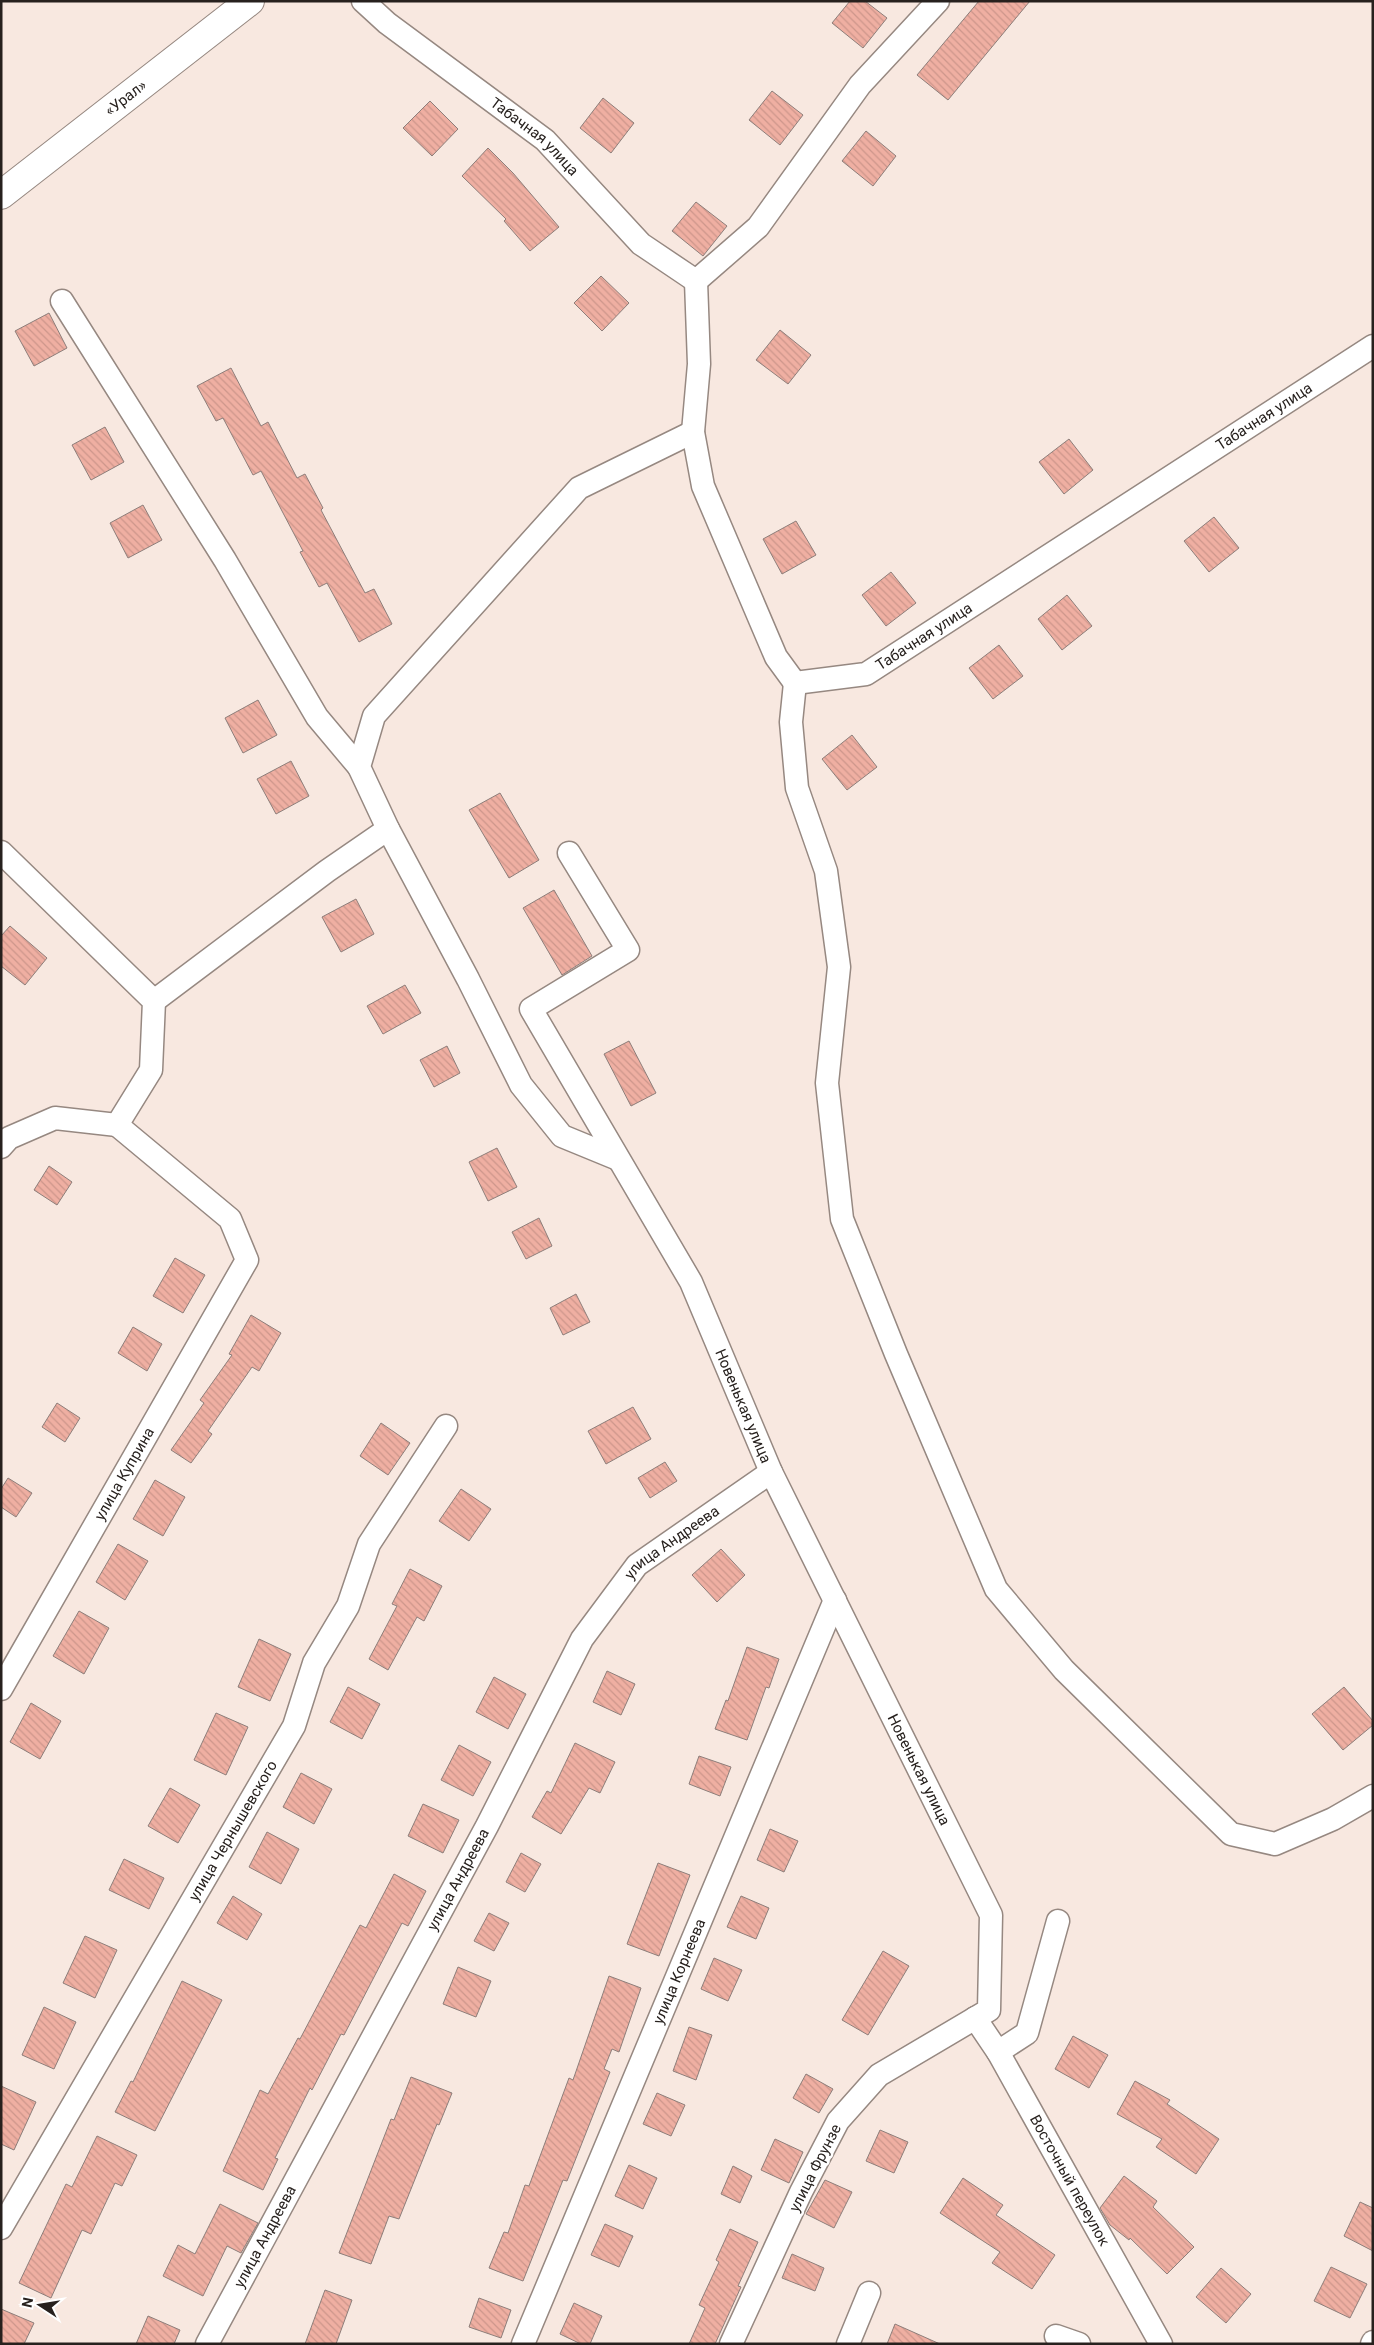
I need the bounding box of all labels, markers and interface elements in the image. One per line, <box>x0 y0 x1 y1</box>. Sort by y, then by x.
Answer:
street label: «Урал» <box>101 76 150 120</box>
street label: Табачная улица <box>487 94 582 179</box>
street label: Табачная улица <box>1213 379 1316 454</box>
street label: Табачная улица <box>873 599 975 674</box>
street label: Новенькая улица <box>711 1346 775 1466</box>
street label: улица Куприна <box>91 1424 158 1523</box>
street label: улица Андреева <box>620 1502 723 1583</box>
street label: Новенькая улица <box>884 1711 954 1828</box>
street label: улица Чернышевского <box>185 1757 281 1904</box>
street label: улица Андреева <box>423 1825 493 1934</box>
street label: улица Корнеева <box>649 1916 709 2027</box>
street label: Восточный переулок <box>1026 2112 1113 2249</box>
street label: улица Фрунзе <box>785 2121 845 2215</box>
street label: улица Андреева <box>230 2182 300 2291</box>
north arrow <box>15 2280 65 2330</box>
text: N <box>18 2296 36 2309</box>

